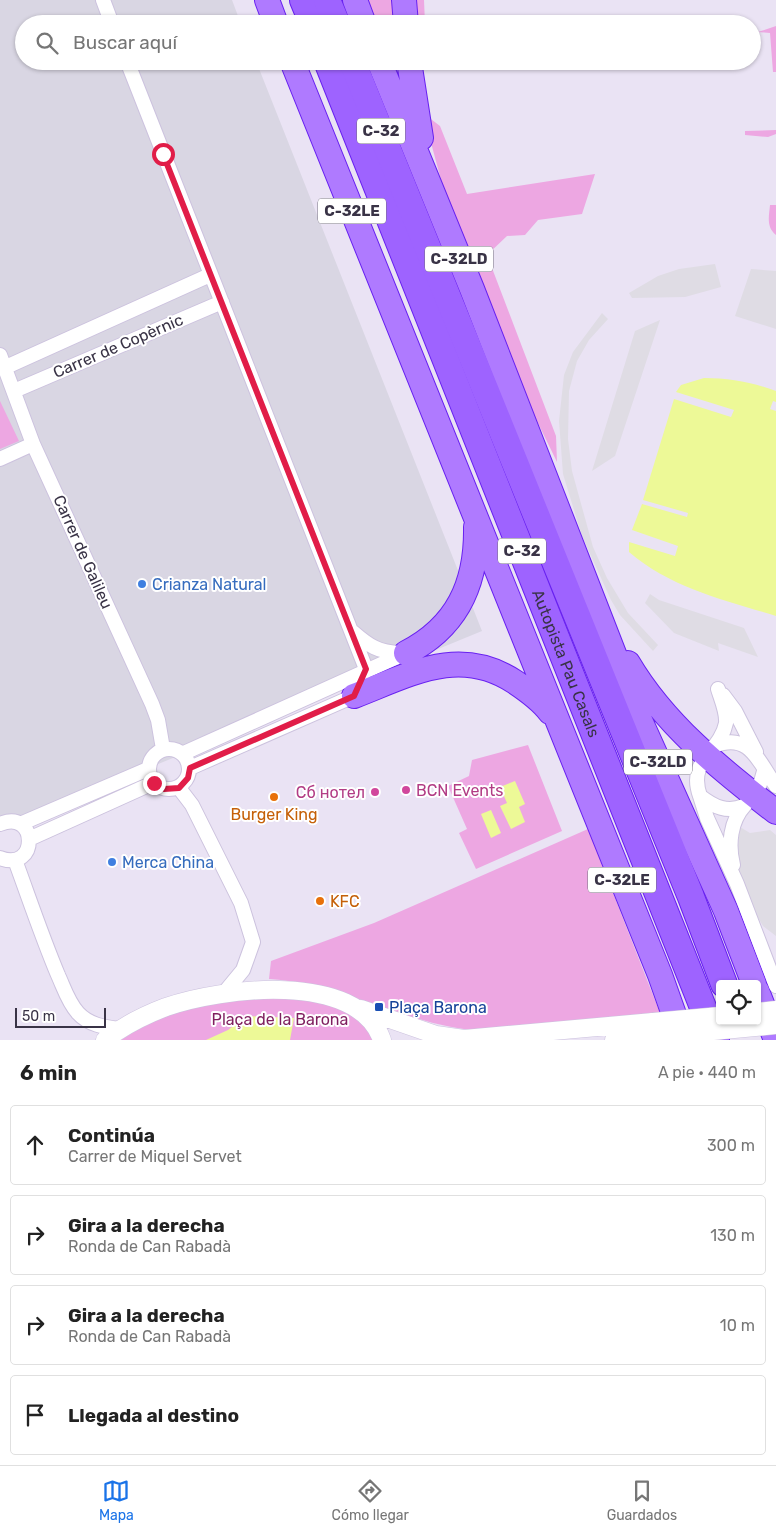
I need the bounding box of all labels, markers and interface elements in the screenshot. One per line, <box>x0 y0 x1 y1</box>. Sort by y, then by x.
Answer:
search box <box>15 15 761 70</box>
icon: search <box>33 29 61 57</box>
text: Buscar aquí <box>73 31 177 54</box>
road number: C-32 <box>357 118 405 144</box>
route start <box>152 143 175 166</box>
road number: C-32LE <box>318 198 386 224</box>
road number: C-32LD <box>425 246 493 272</box>
street label: Carrer de Copèrnic <box>50 310 186 382</box>
street label: Carrer de Galileu <box>49 492 117 612</box>
road number: C-32 <box>498 538 546 564</box>
place label: Crianza Natural <box>152 575 266 594</box>
marker: Crianza Natural <box>136 578 148 590</box>
street label: Autopista Pau Casals <box>528 587 604 740</box>
road number: C-32LD <box>624 750 692 774</box>
route end <box>143 772 166 795</box>
place label: BCN Events <box>416 781 503 800</box>
place label: Сб нотел <box>296 783 365 802</box>
marker: BCN Events <box>400 784 412 796</box>
marker: Сб нотел <box>369 786 381 798</box>
marker: Burger King <box>268 791 280 803</box>
place label: Burger King <box>230 805 318 824</box>
place label: Merca China <box>122 853 214 872</box>
marker: Merca China <box>106 856 118 868</box>
road number: C-32LE <box>588 868 656 892</box>
place label: KFC <box>330 892 360 911</box>
marker: KFC <box>314 895 326 907</box>
map controls <box>716 980 761 1025</box>
button: locate <box>716 980 761 1025</box>
place label: Plaça Barona <box>389 998 487 1017</box>
marker: Plaça Barona <box>373 1001 385 1013</box>
scale bar <box>15 1005 106 1028</box>
text: 50 m <box>22 1008 55 1025</box>
park label: Plaça de la Barona <box>212 1010 348 1029</box>
text: 6 min <box>20 1060 77 1085</box>
text: A pie · 440 m <box>658 1063 756 1082</box>
text: Continúa <box>68 1124 155 1147</box>
icon: ahead <box>21 1131 49 1159</box>
text: 300 m <box>707 1136 755 1155</box>
text: Carrer de Miquel Servet <box>68 1147 242 1166</box>
text: Gira a la derecha <box>68 1214 225 1237</box>
icon: right <box>21 1221 49 1249</box>
text: 130 m <box>710 1226 755 1245</box>
text: Ronda de Can Rabadà <box>68 1237 231 1256</box>
text: Gira a la derecha <box>68 1304 225 1327</box>
icon: right <box>21 1311 49 1339</box>
text: 10 m <box>720 1316 755 1335</box>
text: Ronda de Can Rabadà <box>68 1327 231 1346</box>
icon: arrive <box>21 1401 49 1429</box>
text: Llegada al destino <box>68 1404 239 1427</box>
tab: Mapa <box>99 1477 134 1524</box>
tab: Cómo llegar <box>332 1477 409 1524</box>
tab: Guardados <box>607 1477 677 1524</box>

